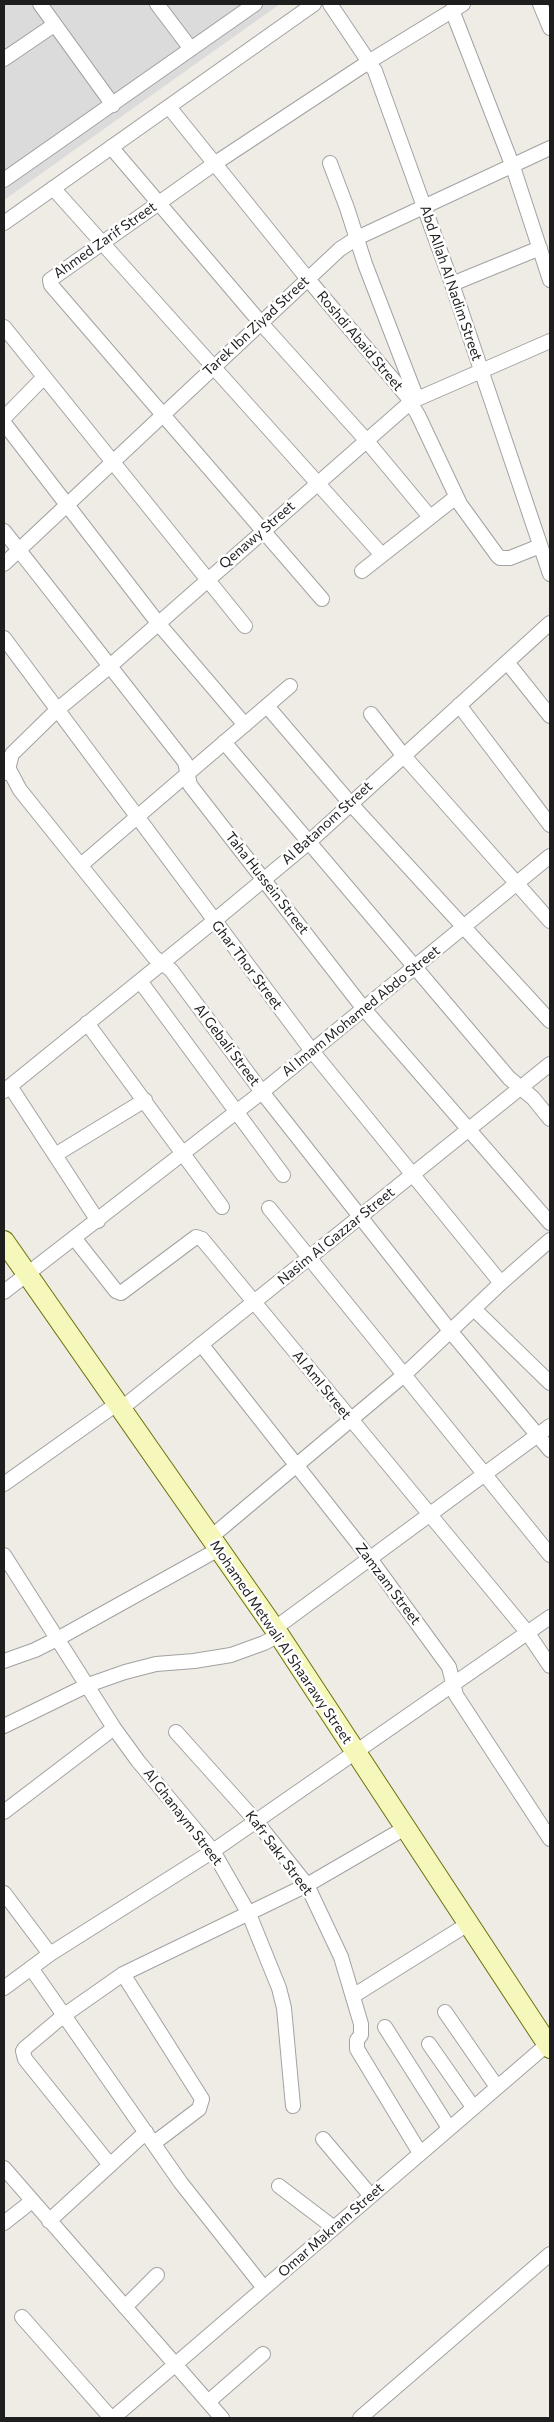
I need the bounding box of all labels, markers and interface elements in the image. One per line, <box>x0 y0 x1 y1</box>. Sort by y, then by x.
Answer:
street label: Ahmed Zarif Street <box>50 198 160 282</box>
street label: Abd Allah Al Nadim Street <box>416 203 486 363</box>
street label: Tarek Ibn Ziyad Street <box>200 273 312 379</box>
street label: Roshdi Abaid Street <box>313 288 407 394</box>
street label: Qenawy Street <box>216 498 298 572</box>
street label: Al Batanom Street <box>278 778 376 868</box>
street label: Taha Hussein Street <box>222 828 312 938</box>
street label: Ghar Thor Street <box>208 917 286 1013</box>
street label: Al Imam Mohamed Abdo Street <box>279 942 443 1080</box>
street label: Al Gebali Street <box>191 1001 263 1089</box>
street label: Nasim Al Gazzar Street <box>274 1184 398 1288</box>
street label: Al Aml Street <box>289 1347 355 1423</box>
street label: Mohamed Metwali Al Shaarawy Street <box>206 1537 356 1747</box>
street label: Zamzam Street <box>352 1540 424 1628</box>
street label: Al Ghanaym Street <box>140 1765 226 1869</box>
street label: Kafr Sakr Street <box>242 1807 316 1899</box>
street label: Omar Makram Street <box>275 2179 387 2281</box>

